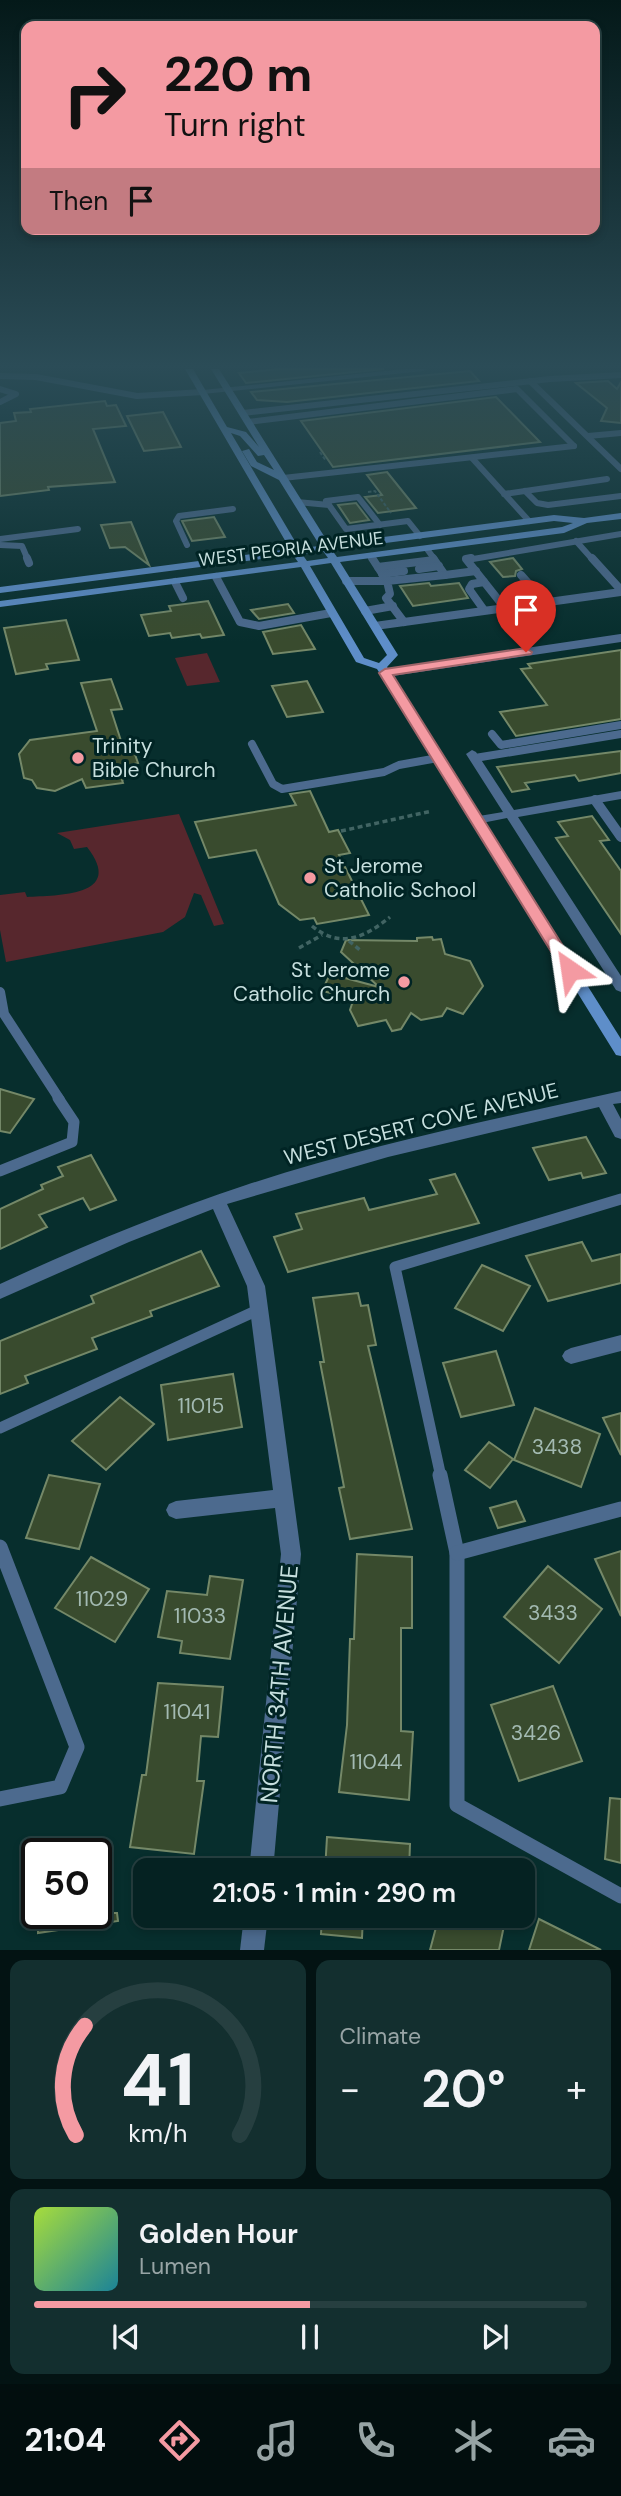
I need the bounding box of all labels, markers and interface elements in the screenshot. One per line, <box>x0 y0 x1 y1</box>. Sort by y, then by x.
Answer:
text: 220 m <box>164 42 312 106</box>
icon: right <box>49 49 140 140</box>
text: Turn right <box>164 104 306 146</box>
icon: arrive <box>122 182 160 220</box>
text: Then <box>49 184 108 218</box>
street label: WEST PEORIA AVENUE <box>197 526 385 572</box>
pin <box>496 580 556 652</box>
icon: arrive <box>507 591 545 629</box>
place label: Trinity Bible Church <box>92 732 216 784</box>
marker: Trinity Bible Church <box>70 750 86 766</box>
place label: St Jerome Catholic School <box>324 852 476 904</box>
marker: St Jerome Catholic School <box>302 870 318 886</box>
position arrow <box>533 933 607 1007</box>
place label: St Jerome Catholic Church <box>233 956 390 1008</box>
marker: St Jerome Catholic Church <box>396 974 412 990</box>
street label: WEST DESERT COVE AVENUE <box>281 1076 561 1172</box>
house number: 11015 <box>178 1392 224 1420</box>
house number: 3438 <box>532 1433 582 1461</box>
street label: NORTH 34TH AVENUE <box>253 1564 305 1804</box>
house number: 11029 <box>76 1585 128 1613</box>
house number: 3433 <box>528 1599 578 1627</box>
house number: 11033 <box>174 1602 226 1630</box>
house number: 11041 <box>164 1698 210 1726</box>
house number: 3426 <box>511 1719 561 1747</box>
house number: 11044 <box>350 1748 403 1776</box>
speed limit sign: 50 <box>21 1838 112 1929</box>
text: 21:05 · 1 min · 290 m <box>212 1876 456 1910</box>
text: Climate <box>340 2021 421 2051</box>
text: 41 <box>121 2034 195 2129</box>
text: 20° <box>421 2055 506 2123</box>
text: − <box>340 2064 360 2114</box>
text: + <box>566 2064 587 2114</box>
text: km/h <box>128 2117 187 2150</box>
text: Golden Hour <box>139 2217 298 2251</box>
text: Lumen <box>139 2251 211 2281</box>
icon: previous <box>107 2318 145 2356</box>
icon: pause <box>291 2318 329 2356</box>
icon: next <box>476 2318 514 2356</box>
icon: directions <box>155 2416 204 2465</box>
icon: music <box>253 2416 302 2465</box>
icon: phone <box>351 2416 400 2465</box>
icon: climate <box>449 2416 498 2465</box>
icon: car <box>547 2416 596 2465</box>
text: 21:04 <box>25 2419 106 2461</box>

